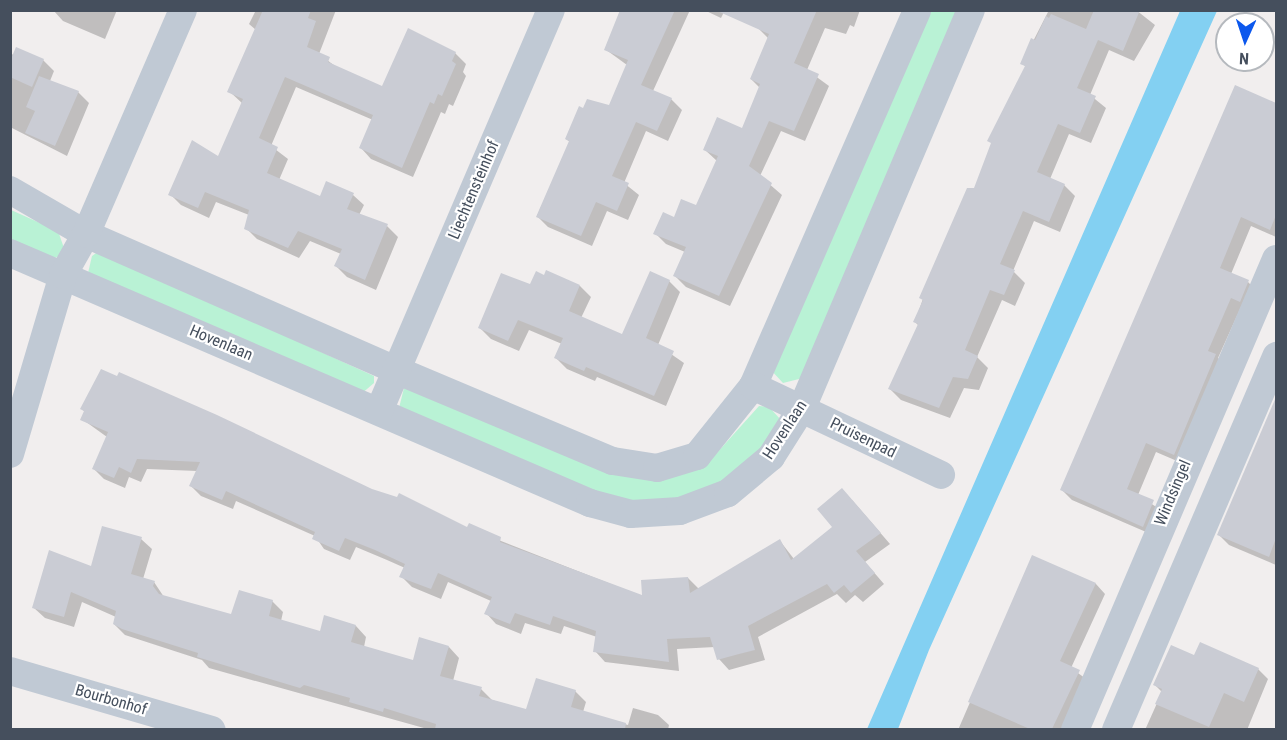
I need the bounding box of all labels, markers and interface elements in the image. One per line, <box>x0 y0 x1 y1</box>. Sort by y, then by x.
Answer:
north arrow <box>1215 12 1275 72</box>
text: N <box>1239 49 1250 68</box>
street label: Liechtensteinhof <box>445 138 503 242</box>
street label: Hovenlaan <box>187 321 255 365</box>
street label: Hovenlaan <box>759 397 811 463</box>
street label: Pruisenpad <box>827 414 899 462</box>
street label: Windsingel <box>1151 457 1195 529</box>
street label: Bourbonhof <box>73 681 149 719</box>

